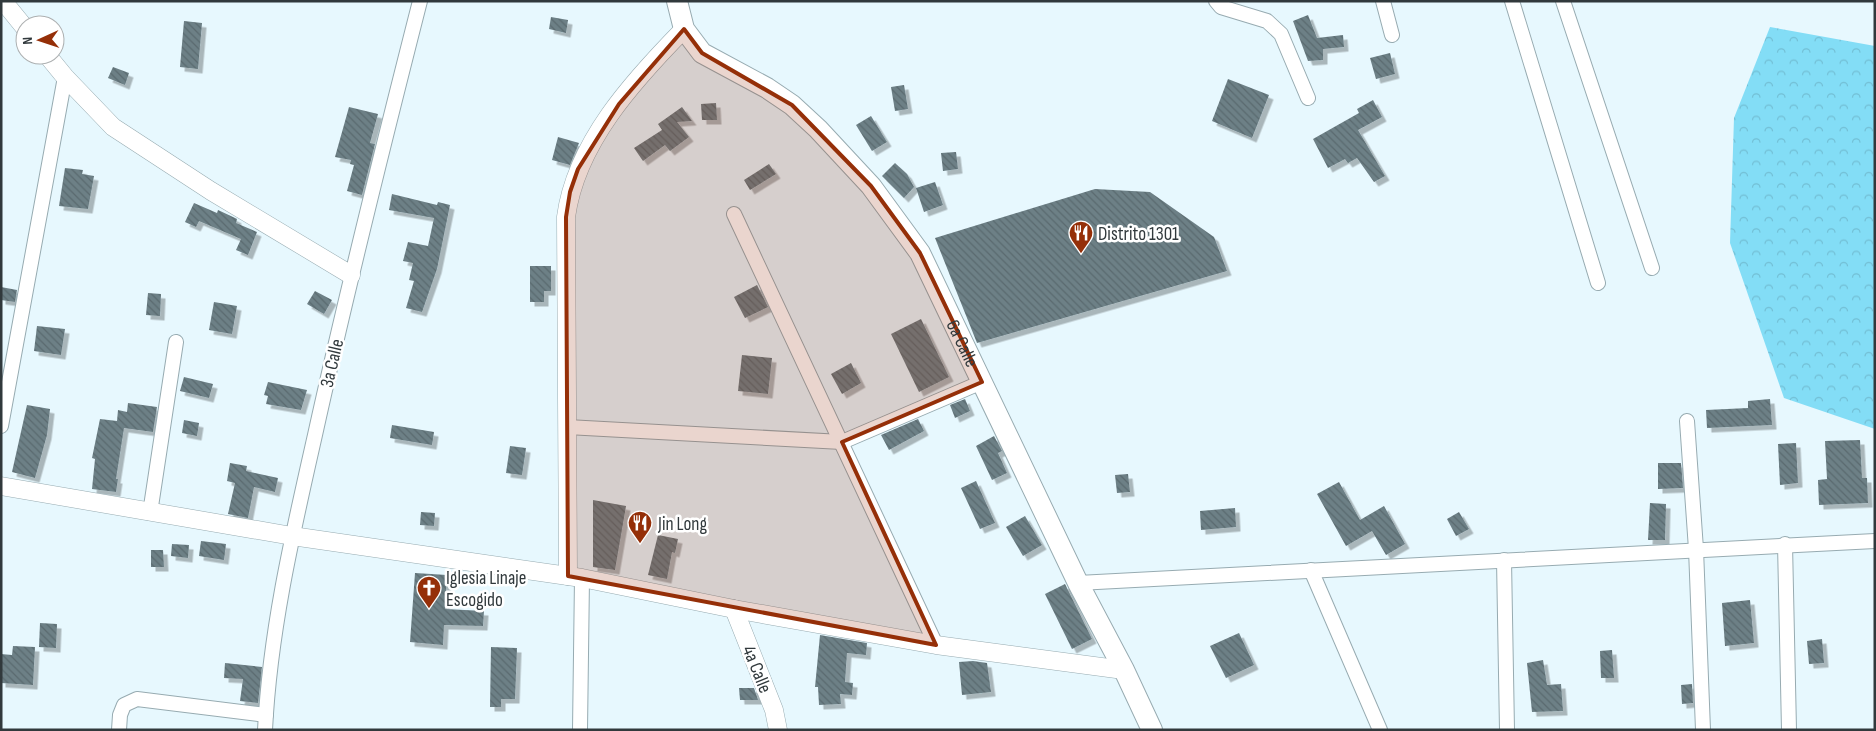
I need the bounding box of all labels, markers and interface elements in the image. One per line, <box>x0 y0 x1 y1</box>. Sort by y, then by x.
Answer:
north arrow <box>15 15 65 65</box>
text: N <box>19 36 36 45</box>
restaurant icon: Distrito 1301 <box>1068 220 1094 254</box>
place label: Distrito 1301 <box>1098 223 1179 246</box>
street label: 6a Calle <box>941 316 983 371</box>
street label: 3a Calle <box>316 337 349 390</box>
restaurant icon: Jin Long <box>627 510 653 544</box>
place label: Jin Long <box>657 513 707 536</box>
place label: Iglesia Linaje Escogido <box>446 567 526 612</box>
church icon: Iglesia Linaje Escogido <box>416 575 442 609</box>
street label: 4a Calle <box>737 642 776 697</box>

